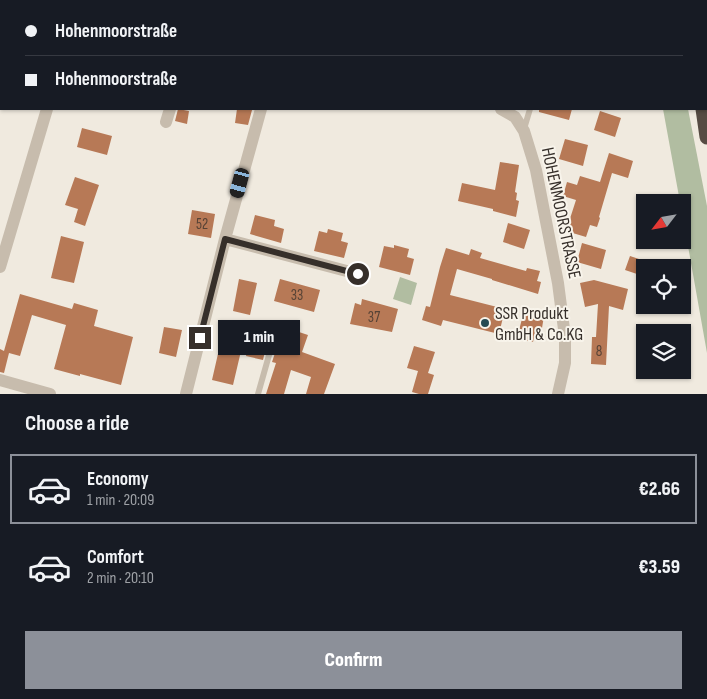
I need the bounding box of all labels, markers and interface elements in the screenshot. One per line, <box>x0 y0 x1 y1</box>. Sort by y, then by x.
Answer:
text: Hohenmoorstraße <box>55 20 177 43</box>
text: Hohenmoorstraße <box>55 68 177 91</box>
street label: HOHENMOORSTRASSE <box>537 145 585 281</box>
car <box>228 167 251 199</box>
north arrow <box>636 194 691 249</box>
map controls <box>636 194 691 379</box>
house number: 52 <box>196 215 208 234</box>
button: locate <box>636 259 691 314</box>
route start <box>347 263 369 285</box>
house number: 33 <box>291 286 303 305</box>
place label: SSR Produkt GmbH & Co.KG <box>495 303 583 345</box>
house number: 37 <box>368 308 380 327</box>
marker: SSR Produkt GmbH & Co.KG <box>479 317 491 329</box>
callout: 1 min <box>218 320 300 356</box>
button: layers <box>636 324 691 379</box>
route end <box>189 327 211 349</box>
text: 1 min <box>244 328 274 347</box>
house number: 8 <box>596 342 602 361</box>
text: Choose a ride <box>25 410 129 437</box>
icon: car <box>27 467 72 512</box>
text: Economy <box>87 468 149 491</box>
text: €2.66 <box>639 478 680 501</box>
text: 1 min · 20:09 <box>87 491 154 510</box>
icon: car <box>27 545 72 590</box>
text: Comfort <box>87 546 144 569</box>
text: €3.59 <box>639 556 680 579</box>
text: 2 min · 20:10 <box>87 569 154 588</box>
button: Confirm <box>25 631 682 689</box>

